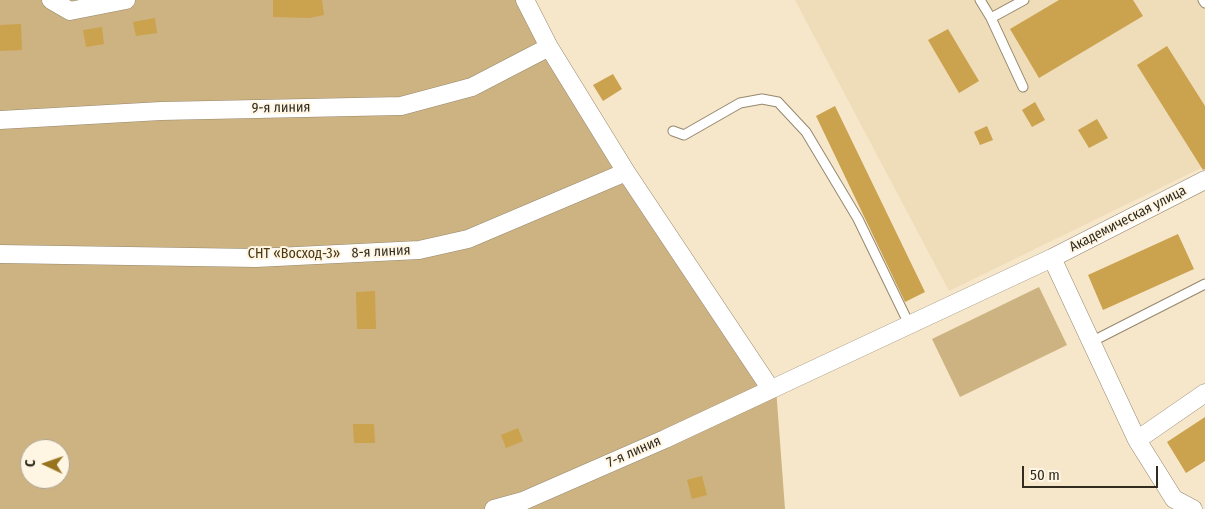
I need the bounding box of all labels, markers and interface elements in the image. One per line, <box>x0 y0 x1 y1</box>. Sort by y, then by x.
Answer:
street label: 9-я линия <box>252 99 310 117</box>
street label: Академическая улица <box>1067 182 1189 256</box>
street label: 8-я линия <box>351 242 411 262</box>
park label: СНТ «Восход-3» <box>248 246 340 262</box>
street label: 7-я линия <box>604 433 664 471</box>
north arrow <box>20 439 70 489</box>
scale bar <box>1025 456 1161 488</box>
text: С <box>22 459 39 467</box>
text: 50 m <box>1030 466 1060 484</box>

